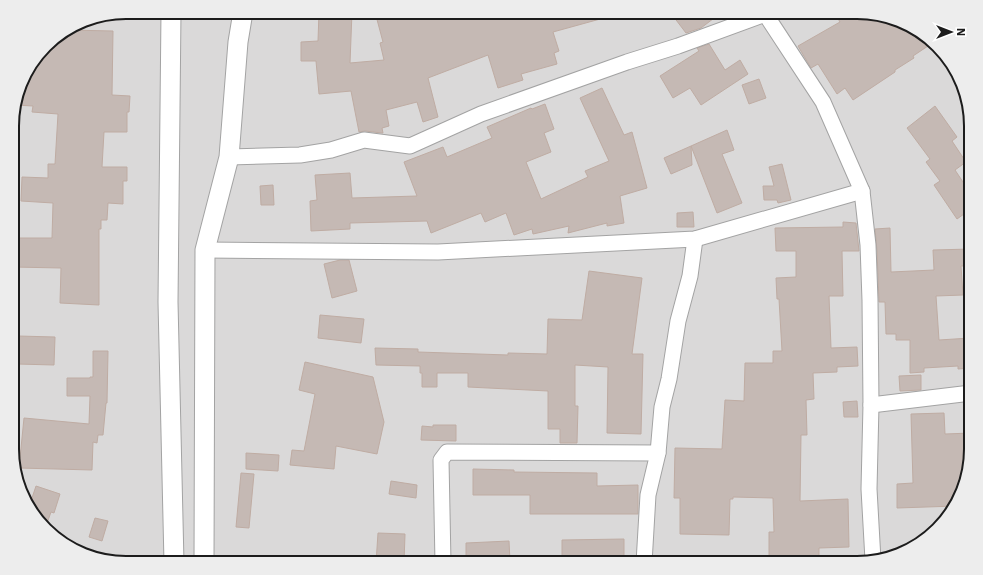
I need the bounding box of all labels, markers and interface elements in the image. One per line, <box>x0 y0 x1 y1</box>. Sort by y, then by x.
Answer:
north arrow <box>931 12 971 52</box>
text: N <box>954 28 967 36</box>

